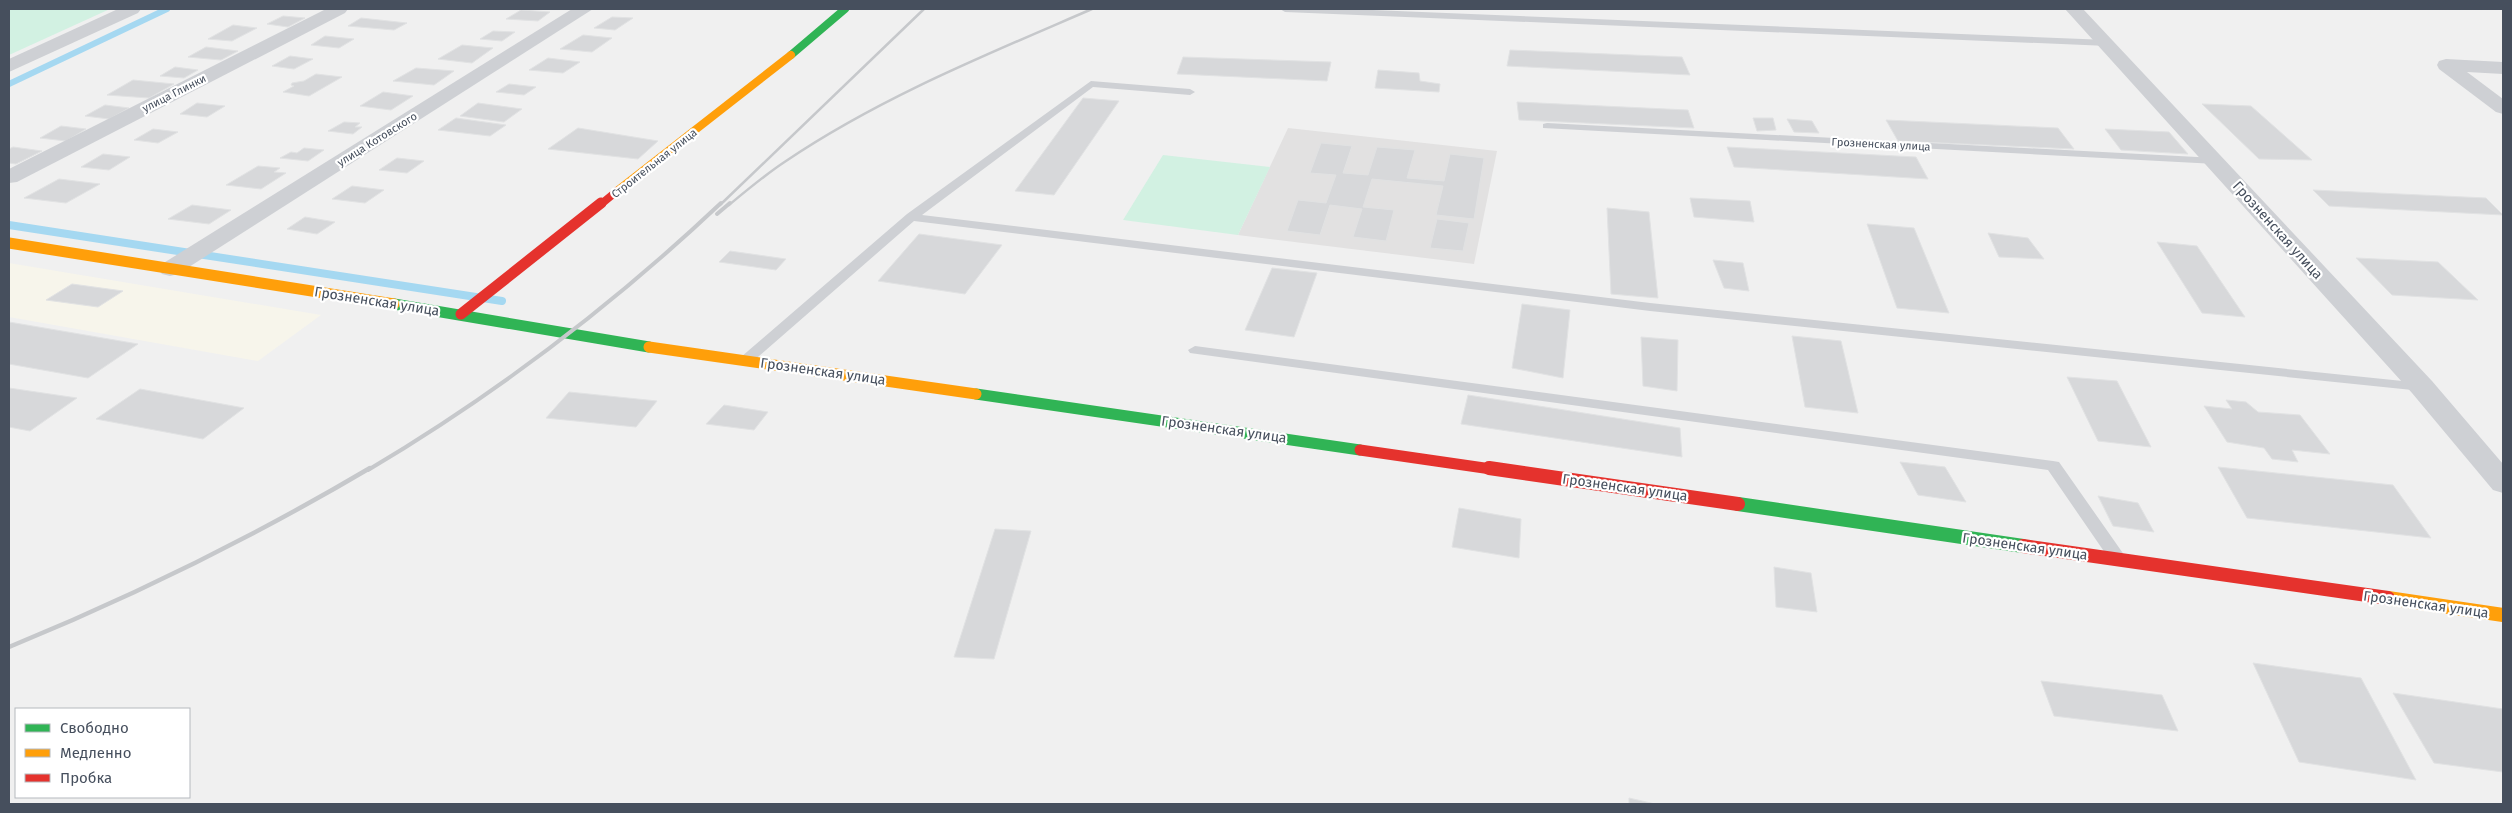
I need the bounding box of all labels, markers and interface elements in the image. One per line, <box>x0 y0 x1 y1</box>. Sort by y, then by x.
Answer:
street label: улица Глинки <box>140 72 208 115</box>
street label: улица Котовского <box>335 110 419 169</box>
street label: Строительная улица <box>609 126 700 201</box>
street label: Грозненская улица <box>1831 135 1931 154</box>
street label: Грозненская улица <box>2229 178 2326 283</box>
street label: Грозненская улица <box>313 283 441 320</box>
street label: Грозненская улица <box>759 354 887 389</box>
street label: Грозненская улица <box>1160 412 1288 447</box>
street label: Грозненская улица <box>1561 470 1689 505</box>
street label: Грозненская улица <box>1961 529 2089 564</box>
street label: Грозненская улица <box>2362 587 2490 622</box>
legend <box>15 708 190 798</box>
text: Свободно <box>60 719 129 737</box>
text: Медленно <box>60 744 132 762</box>
text: Пробка <box>60 769 112 787</box>

